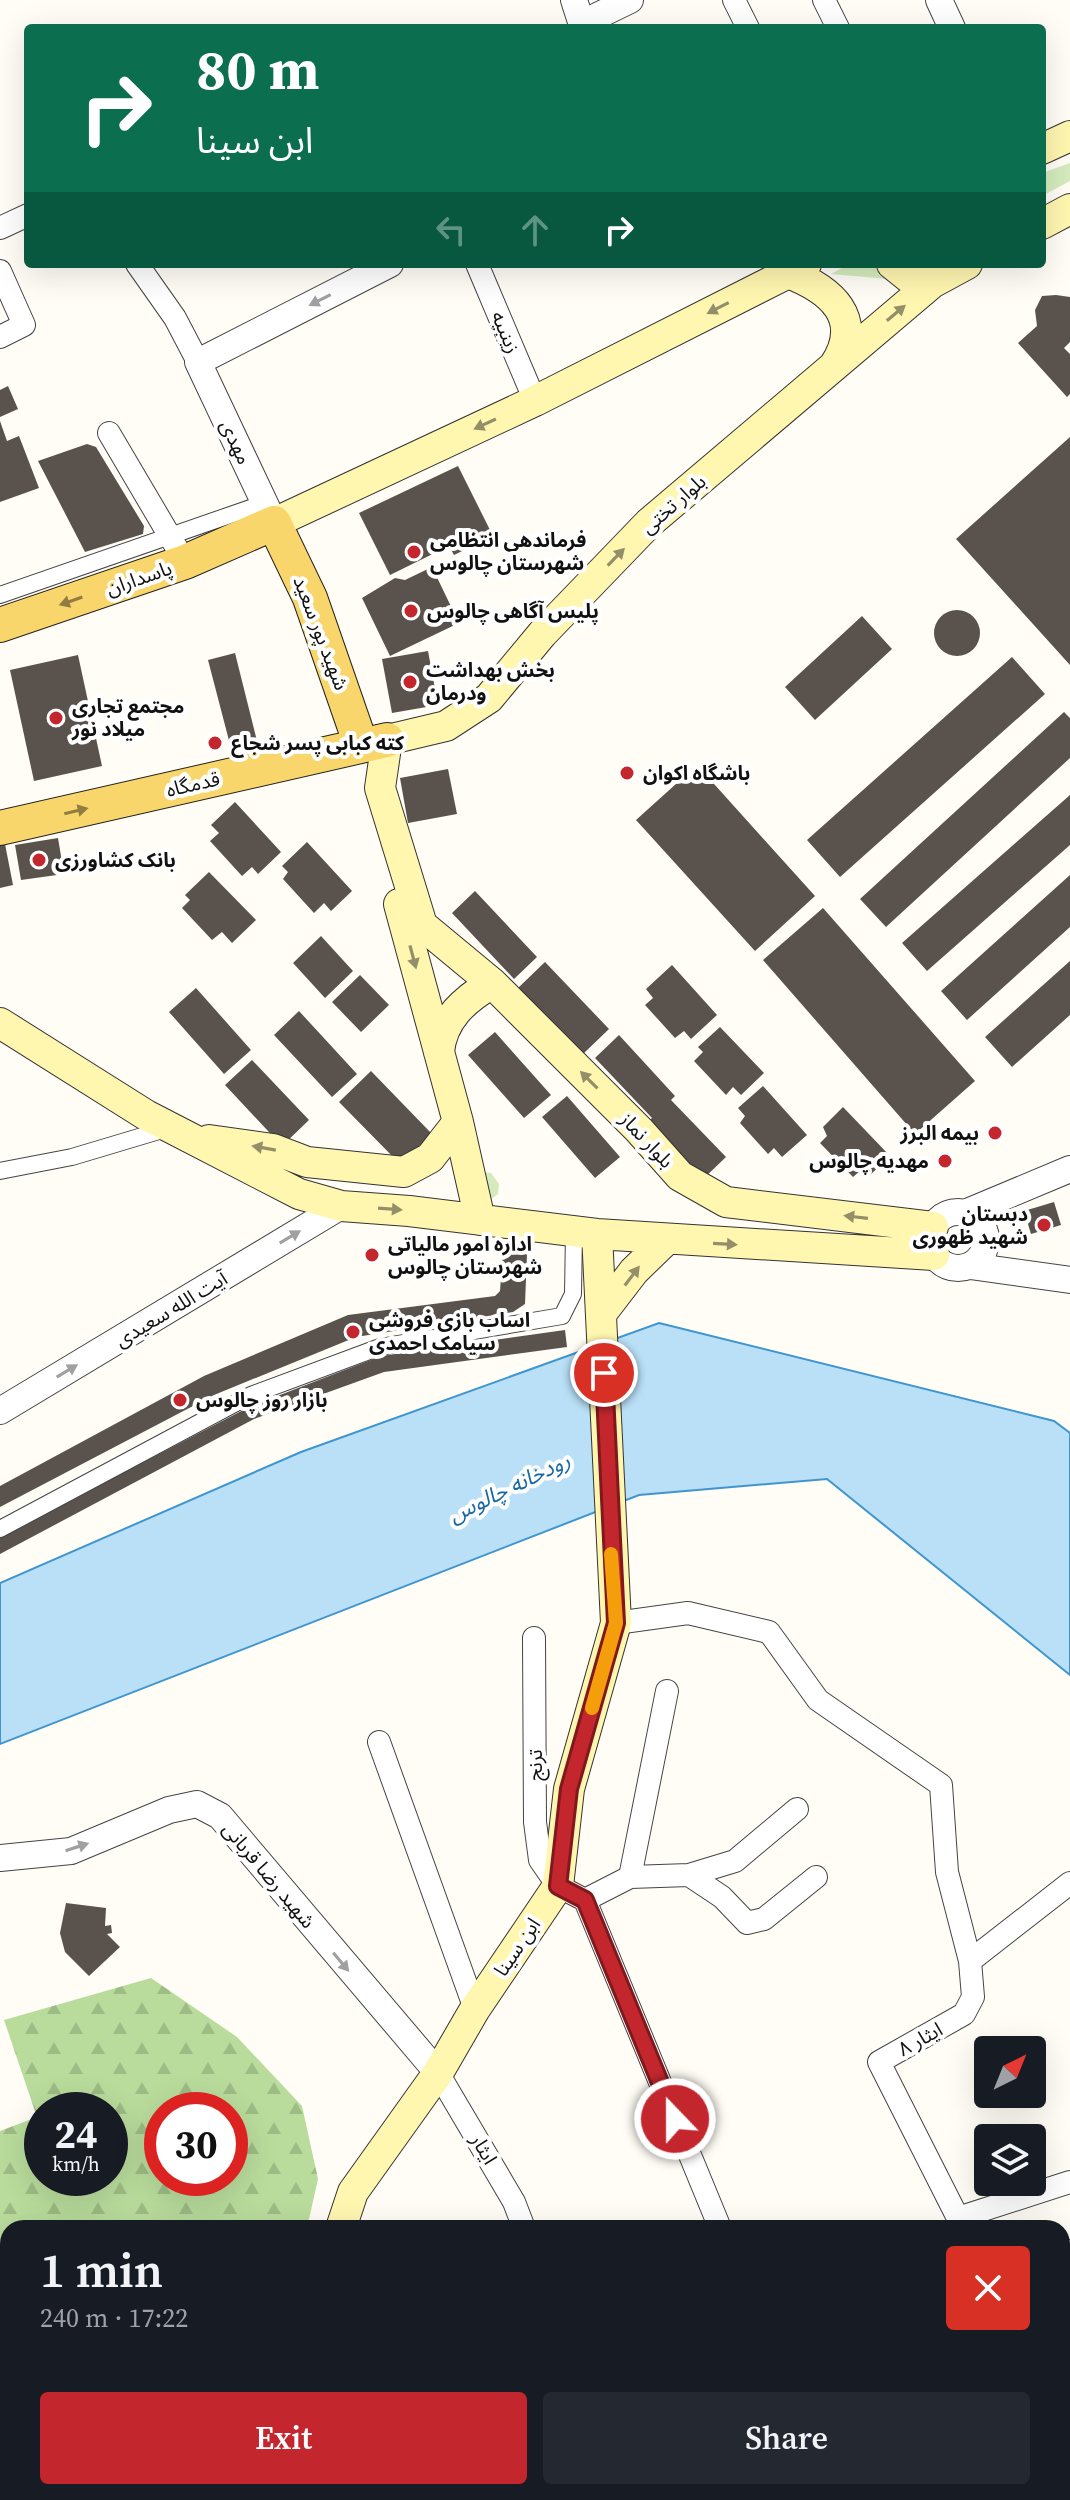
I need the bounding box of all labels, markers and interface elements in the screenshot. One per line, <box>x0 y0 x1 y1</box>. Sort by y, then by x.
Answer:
text: 80 m <box>196 31 319 108</box>
icon: right <box>64 56 168 160</box>
text: ابن سینا <box>196 116 313 165</box>
icon: left <box>429 208 473 252</box>
icon: ahead <box>513 208 557 252</box>
icon: right <box>597 208 641 252</box>
one-way arrow <box>309 293 332 306</box>
one-way arrow <box>706 302 729 315</box>
one-way arrow <box>886 305 906 322</box>
street label: زینبیه <box>485 306 527 358</box>
street label: مهدی <box>213 415 259 469</box>
one-way arrow <box>473 417 497 431</box>
street label: بلوار تختی <box>634 468 712 540</box>
place label: فرماندهی انتظامی شهرستان چالوس <box>430 526 586 577</box>
marker: فرماندهی انتظامی شهرستان چالوس <box>405 543 423 561</box>
one-way arrow <box>606 548 625 567</box>
street label: پاسداران <box>102 554 176 602</box>
street label: شهید پور سعید <box>286 572 356 694</box>
one-way arrow <box>59 595 83 607</box>
place label: پلیس آگاهی چالوس <box>427 597 599 625</box>
marker: پلیس آگاهی چالوس <box>402 602 420 620</box>
place label: بخش بهداشت ودرمان <box>426 656 555 707</box>
marker: بخش بهداشت ودرمان <box>401 673 419 691</box>
place label: مجتمع تجاری میلاد نور <box>71 692 184 743</box>
marker: مجتمع تجاری میلاد نور <box>47 709 65 727</box>
place label: کته کبابی پسر شجاع <box>231 729 405 758</box>
marker: کته کبابی پسر شجاع <box>206 734 224 752</box>
place label: باشگاه اکوان <box>643 759 750 787</box>
street label: قدمگاه <box>163 764 223 804</box>
marker: باشگاه اکوان <box>618 764 636 782</box>
one-way arrow <box>64 804 89 816</box>
place label: بانک کشاورزی <box>55 846 176 874</box>
marker: بانک کشاورزی <box>30 851 48 869</box>
one-way arrow <box>408 944 420 969</box>
one-way arrow <box>580 1071 599 1090</box>
street label: بلوار نماز <box>613 1105 680 1174</box>
place label: بیمه البرز <box>899 1119 979 1147</box>
marker: بیمه البرز <box>986 1124 1004 1142</box>
one-way arrow <box>251 1141 276 1154</box>
place label: مهدیه چالوس <box>809 1147 929 1175</box>
marker: مهدیه چالوس <box>936 1152 954 1170</box>
place label: دبستان شهید ظهوری <box>912 1200 1028 1251</box>
one-way arrow <box>378 1203 403 1216</box>
one-way arrow <box>843 1211 868 1224</box>
marker: دبستان شهید ظهوری <box>1035 1216 1053 1234</box>
one-way arrow <box>279 1230 301 1244</box>
place label: اداره امور مالیاتی شهرستان چالوس <box>388 1230 542 1281</box>
one-way arrow <box>713 1237 738 1250</box>
marker: اداره امور مالیاتی شهرستان چالوس <box>363 1246 381 1264</box>
street label: آیت الله سعیدی <box>109 1264 234 1354</box>
one-way arrow <box>624 1266 640 1286</box>
place label: اساب بازی فروشی سیامک احمدی <box>369 1306 530 1357</box>
marker: اساب بازی فروشی سیامک احمدی <box>344 1323 362 1341</box>
pin <box>570 1339 638 1407</box>
icon: arrive <box>582 1351 626 1395</box>
one-way arrow <box>56 1364 78 1378</box>
place label: بازار روز چالوس <box>196 1386 328 1414</box>
marker: بازار روز چالوس <box>171 1391 189 1409</box>
water label: رودخانه چالوس <box>443 1445 575 1529</box>
street label: ترنج <box>521 1749 550 1781</box>
street label: شهید رضا قربانی <box>216 1816 322 1934</box>
one-way arrow <box>65 1841 89 1853</box>
street label: ابن سینا <box>487 1912 547 1982</box>
one-way arrow <box>332 1952 349 1972</box>
street label: ایثار ۸ <box>892 2015 948 2063</box>
north arrow <box>974 2036 1046 2108</box>
map controls <box>974 2036 1046 2196</box>
position arrow <box>633 2077 717 2161</box>
speed limit sign: 30 <box>144 2092 248 2196</box>
text: 24 <box>54 2107 98 2161</box>
button: layers <box>974 2124 1046 2196</box>
street label: ایثار <box>464 2128 504 2170</box>
text: km/h <box>52 2150 100 2178</box>
text: 1 min <box>40 2237 163 2303</box>
button: close <box>946 2246 1030 2330</box>
text: 240 m · 17:22 <box>40 2300 188 2336</box>
button: Exit <box>40 2392 527 2484</box>
button: Share <box>543 2392 1030 2484</box>

